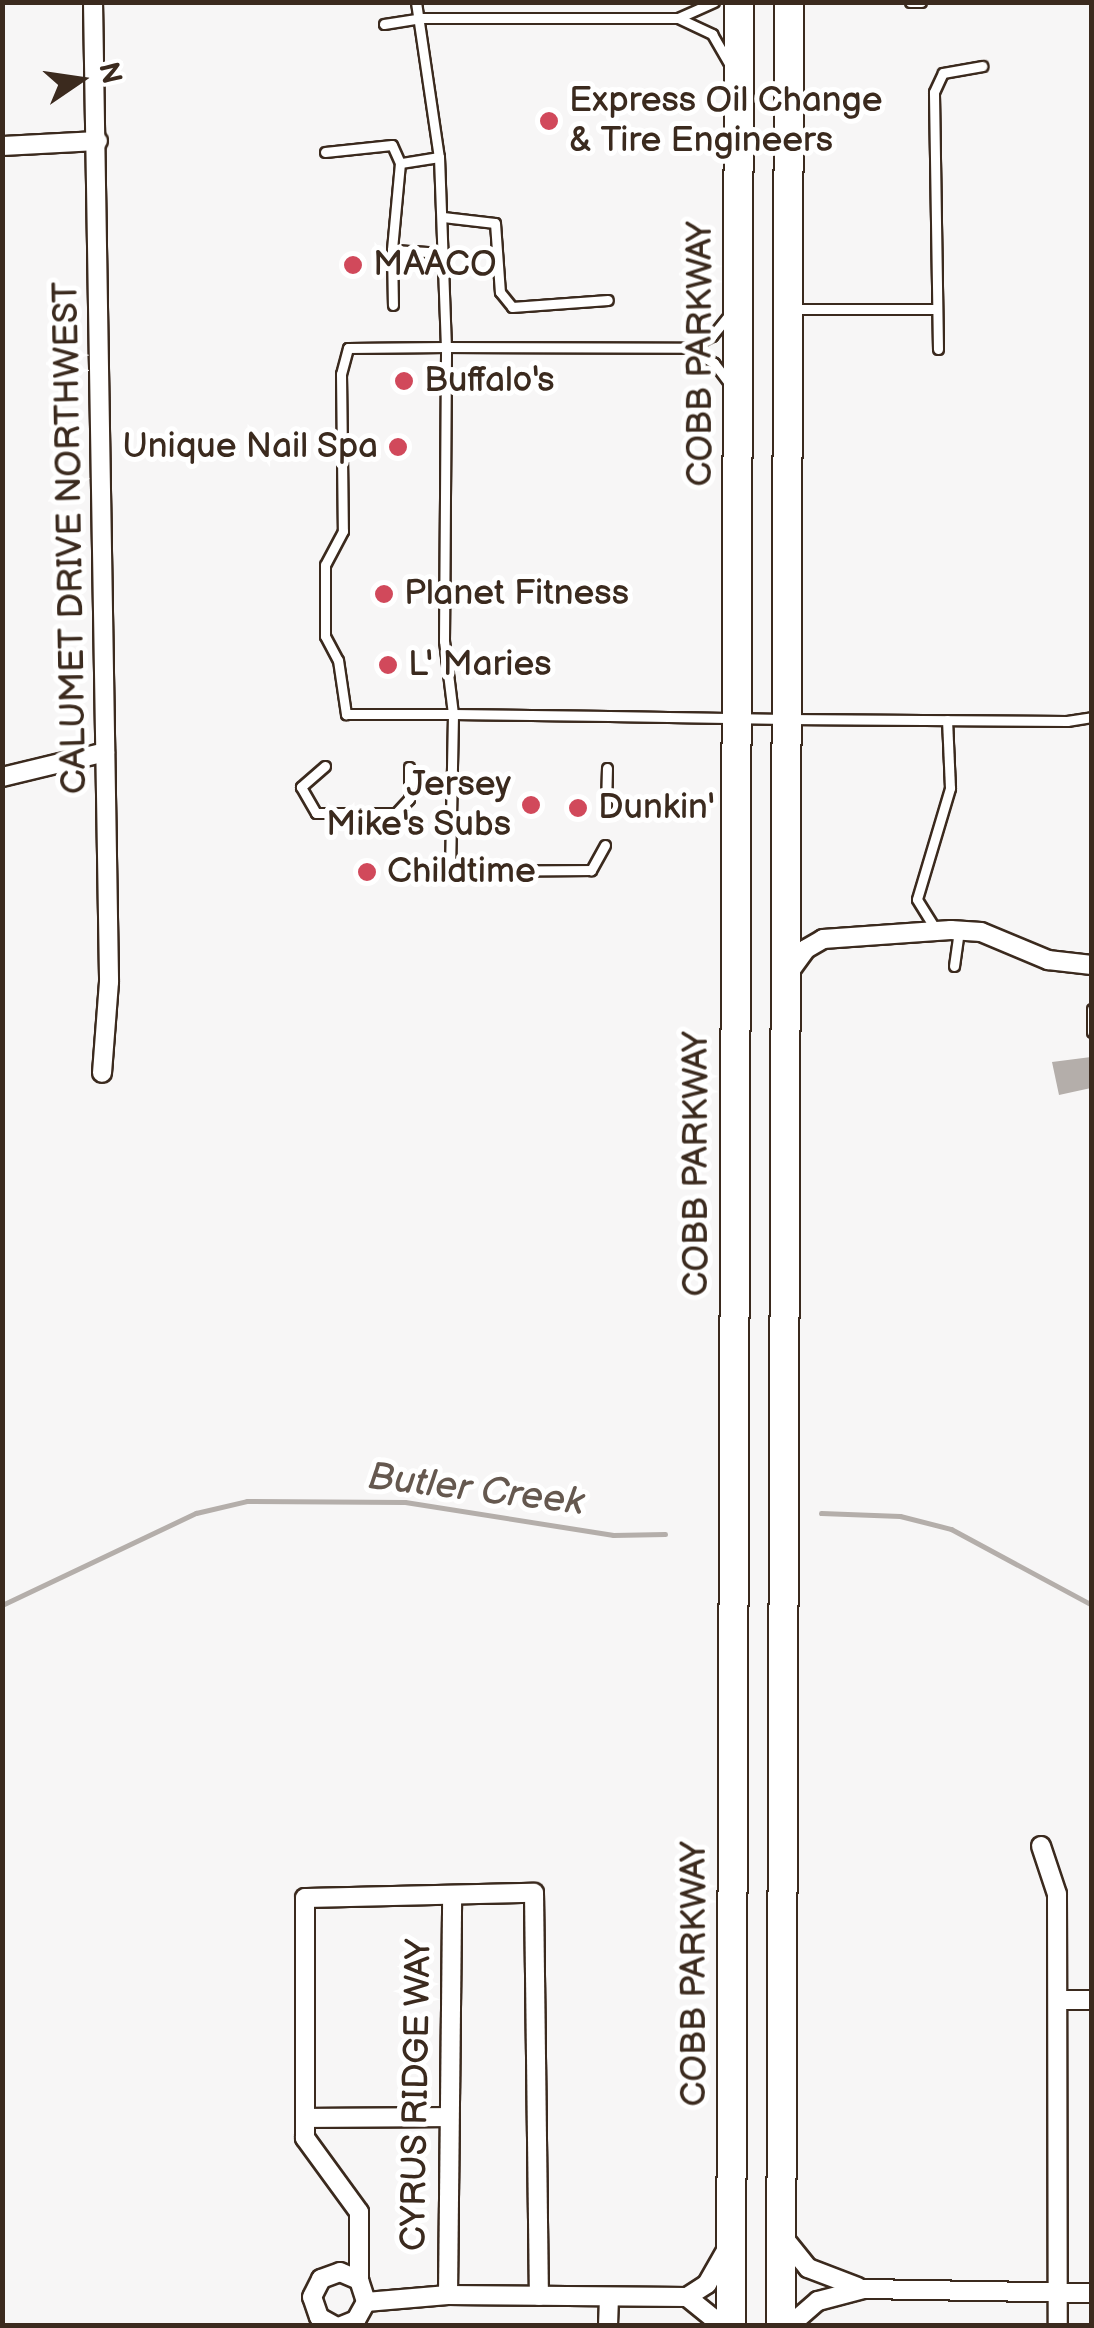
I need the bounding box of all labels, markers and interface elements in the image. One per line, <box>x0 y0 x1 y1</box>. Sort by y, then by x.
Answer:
north arrow <box>30 30 130 130</box>
text: N <box>91 59 128 87</box>
place label: Express Oil Change & Tire Engineers <box>569 80 882 162</box>
marker: Express Oil Change & Tire Engineers <box>538 110 560 132</box>
street label: COBB PARKWAY <box>680 221 722 487</box>
place label: MAACO <box>373 244 497 286</box>
marker: MAACO <box>342 254 364 276</box>
street label: CALUMET DRIVE NORTHWEST <box>46 281 96 795</box>
place label: Buffalo's <box>424 360 555 402</box>
marker: Buffalo's <box>393 370 415 392</box>
place label: Unique Nail Spa <box>121 426 378 468</box>
marker: Unique Nail Spa <box>387 436 409 458</box>
place label: Planet Fitness <box>404 573 629 615</box>
marker: Planet Fitness <box>373 583 395 605</box>
place label: L' Maries <box>408 644 552 686</box>
marker: L' Maries <box>377 654 399 676</box>
place label: Jersey Mike's Subs <box>325 764 511 846</box>
place label: Dunkin' <box>598 787 715 829</box>
marker: Jersey Mike's Subs <box>520 794 542 816</box>
marker: Dunkin' <box>567 797 589 819</box>
place label: Childtime <box>387 851 536 893</box>
marker: Childtime <box>356 861 378 883</box>
street label: COBB PARKWAY <box>676 1031 718 1297</box>
water label: Butler Creek <box>366 1454 586 1526</box>
street label: COBB PARKWAY <box>674 1841 716 2107</box>
street label: CYRUS RIDGE WAY <box>393 1938 441 2252</box>

